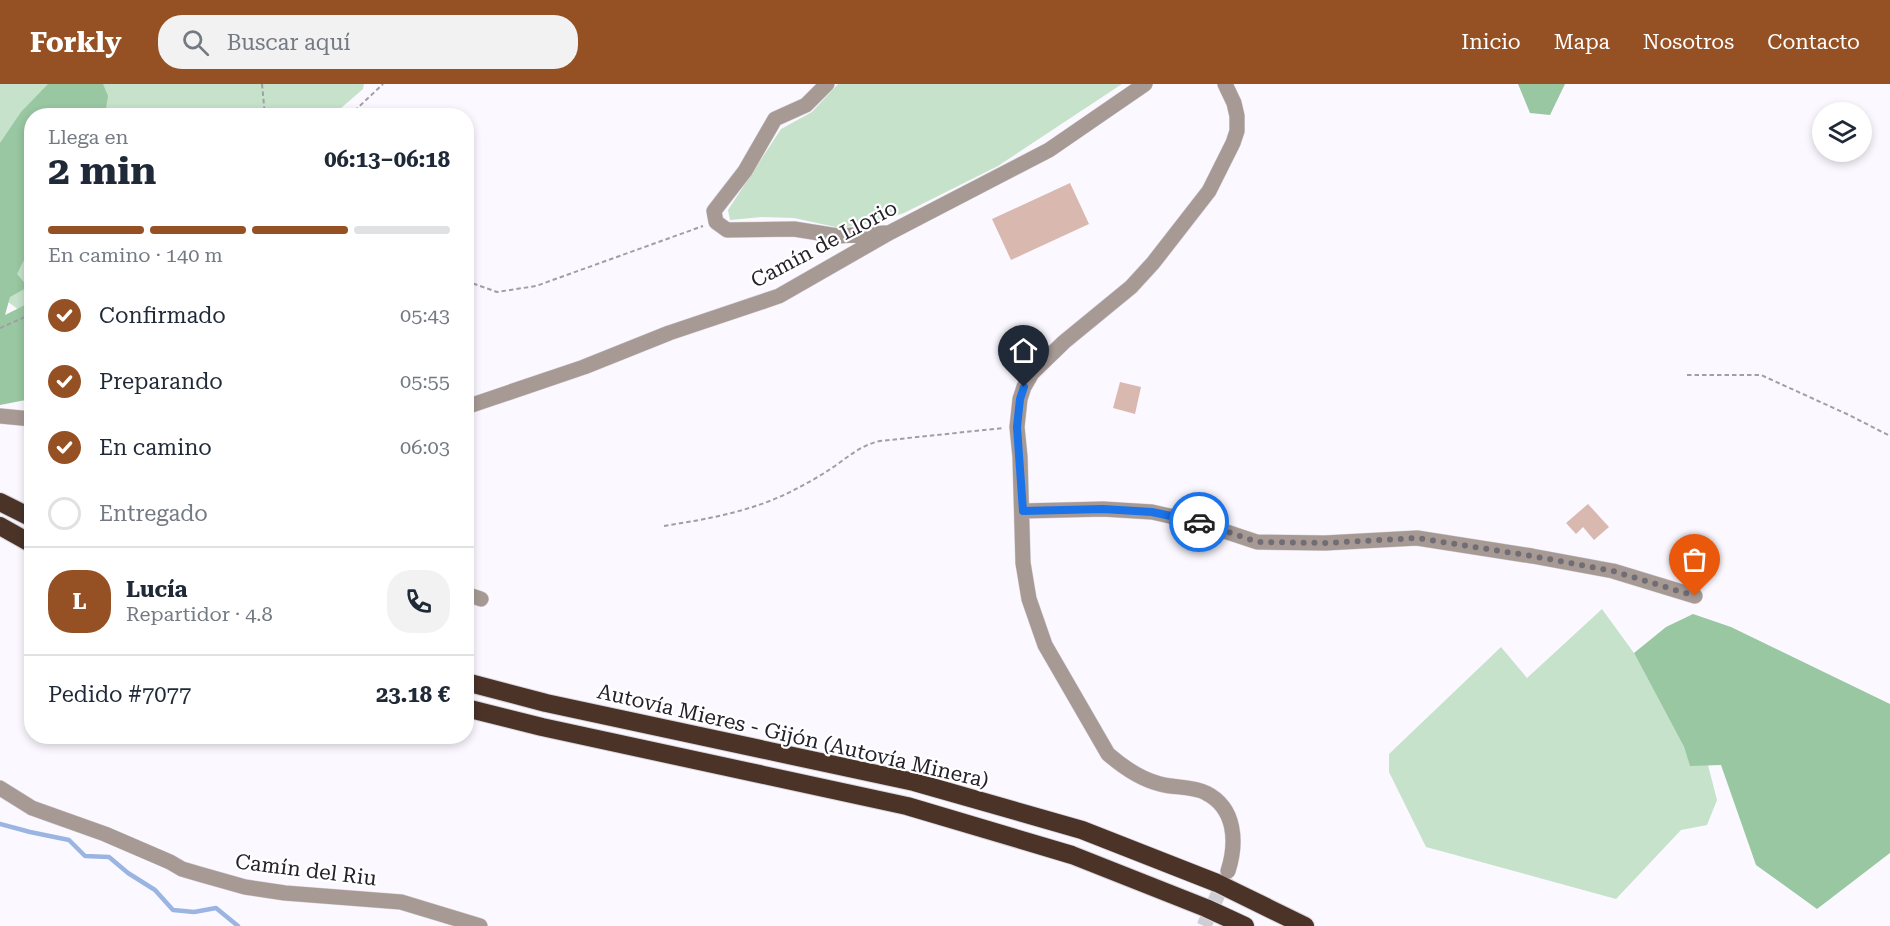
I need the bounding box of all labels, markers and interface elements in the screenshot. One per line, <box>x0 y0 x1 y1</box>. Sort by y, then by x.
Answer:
search box <box>158 15 578 69</box>
text: Forkly <box>30 26 122 59</box>
icon: search <box>179 26 212 59</box>
text: Buscar aquí <box>227 30 351 55</box>
text: Inicio <box>1461 30 1521 54</box>
text: Mapa <box>1554 30 1610 54</box>
text: Nosotros <box>1643 30 1734 54</box>
text: Contacto <box>1767 30 1860 54</box>
map controls <box>1812 102 1872 162</box>
button: layers <box>1812 102 1872 162</box>
text: Llega en <box>48 125 128 149</box>
text: 06:13–06:18 <box>324 147 450 172</box>
text: 2 min <box>48 148 156 194</box>
street label: Camín de Llorio <box>747 195 901 293</box>
text: En camino · 140 m <box>48 243 223 267</box>
icon: check <box>48 299 81 332</box>
text: Confirmado <box>99 303 226 328</box>
text: 05:43 <box>400 303 450 327</box>
pin <box>998 325 1049 387</box>
icon: home <box>1007 334 1040 367</box>
icon: check <box>48 365 81 398</box>
text: Preparando <box>99 369 223 394</box>
text: 05:55 <box>400 369 450 393</box>
icon: check <box>48 431 81 464</box>
text: En camino <box>99 435 212 460</box>
text: 06:03 <box>400 435 450 459</box>
courier <box>1169 492 1229 552</box>
text: Entregado <box>99 501 208 526</box>
icon: car <box>1183 506 1216 539</box>
pin <box>1669 534 1720 596</box>
icon: bag <box>1678 543 1711 576</box>
button: phone <box>387 570 450 633</box>
text: Lucía <box>126 577 187 602</box>
text: L <box>72 589 87 614</box>
text: Repartidor · 4.8 <box>126 602 273 626</box>
street label: Autovía Mieres - Gijón (Autovía Minera) <box>595 679 991 793</box>
text: Pedido #7077 <box>48 682 191 707</box>
text: 23.18 € <box>376 682 450 707</box>
street label: Camín del Riu <box>234 849 378 891</box>

